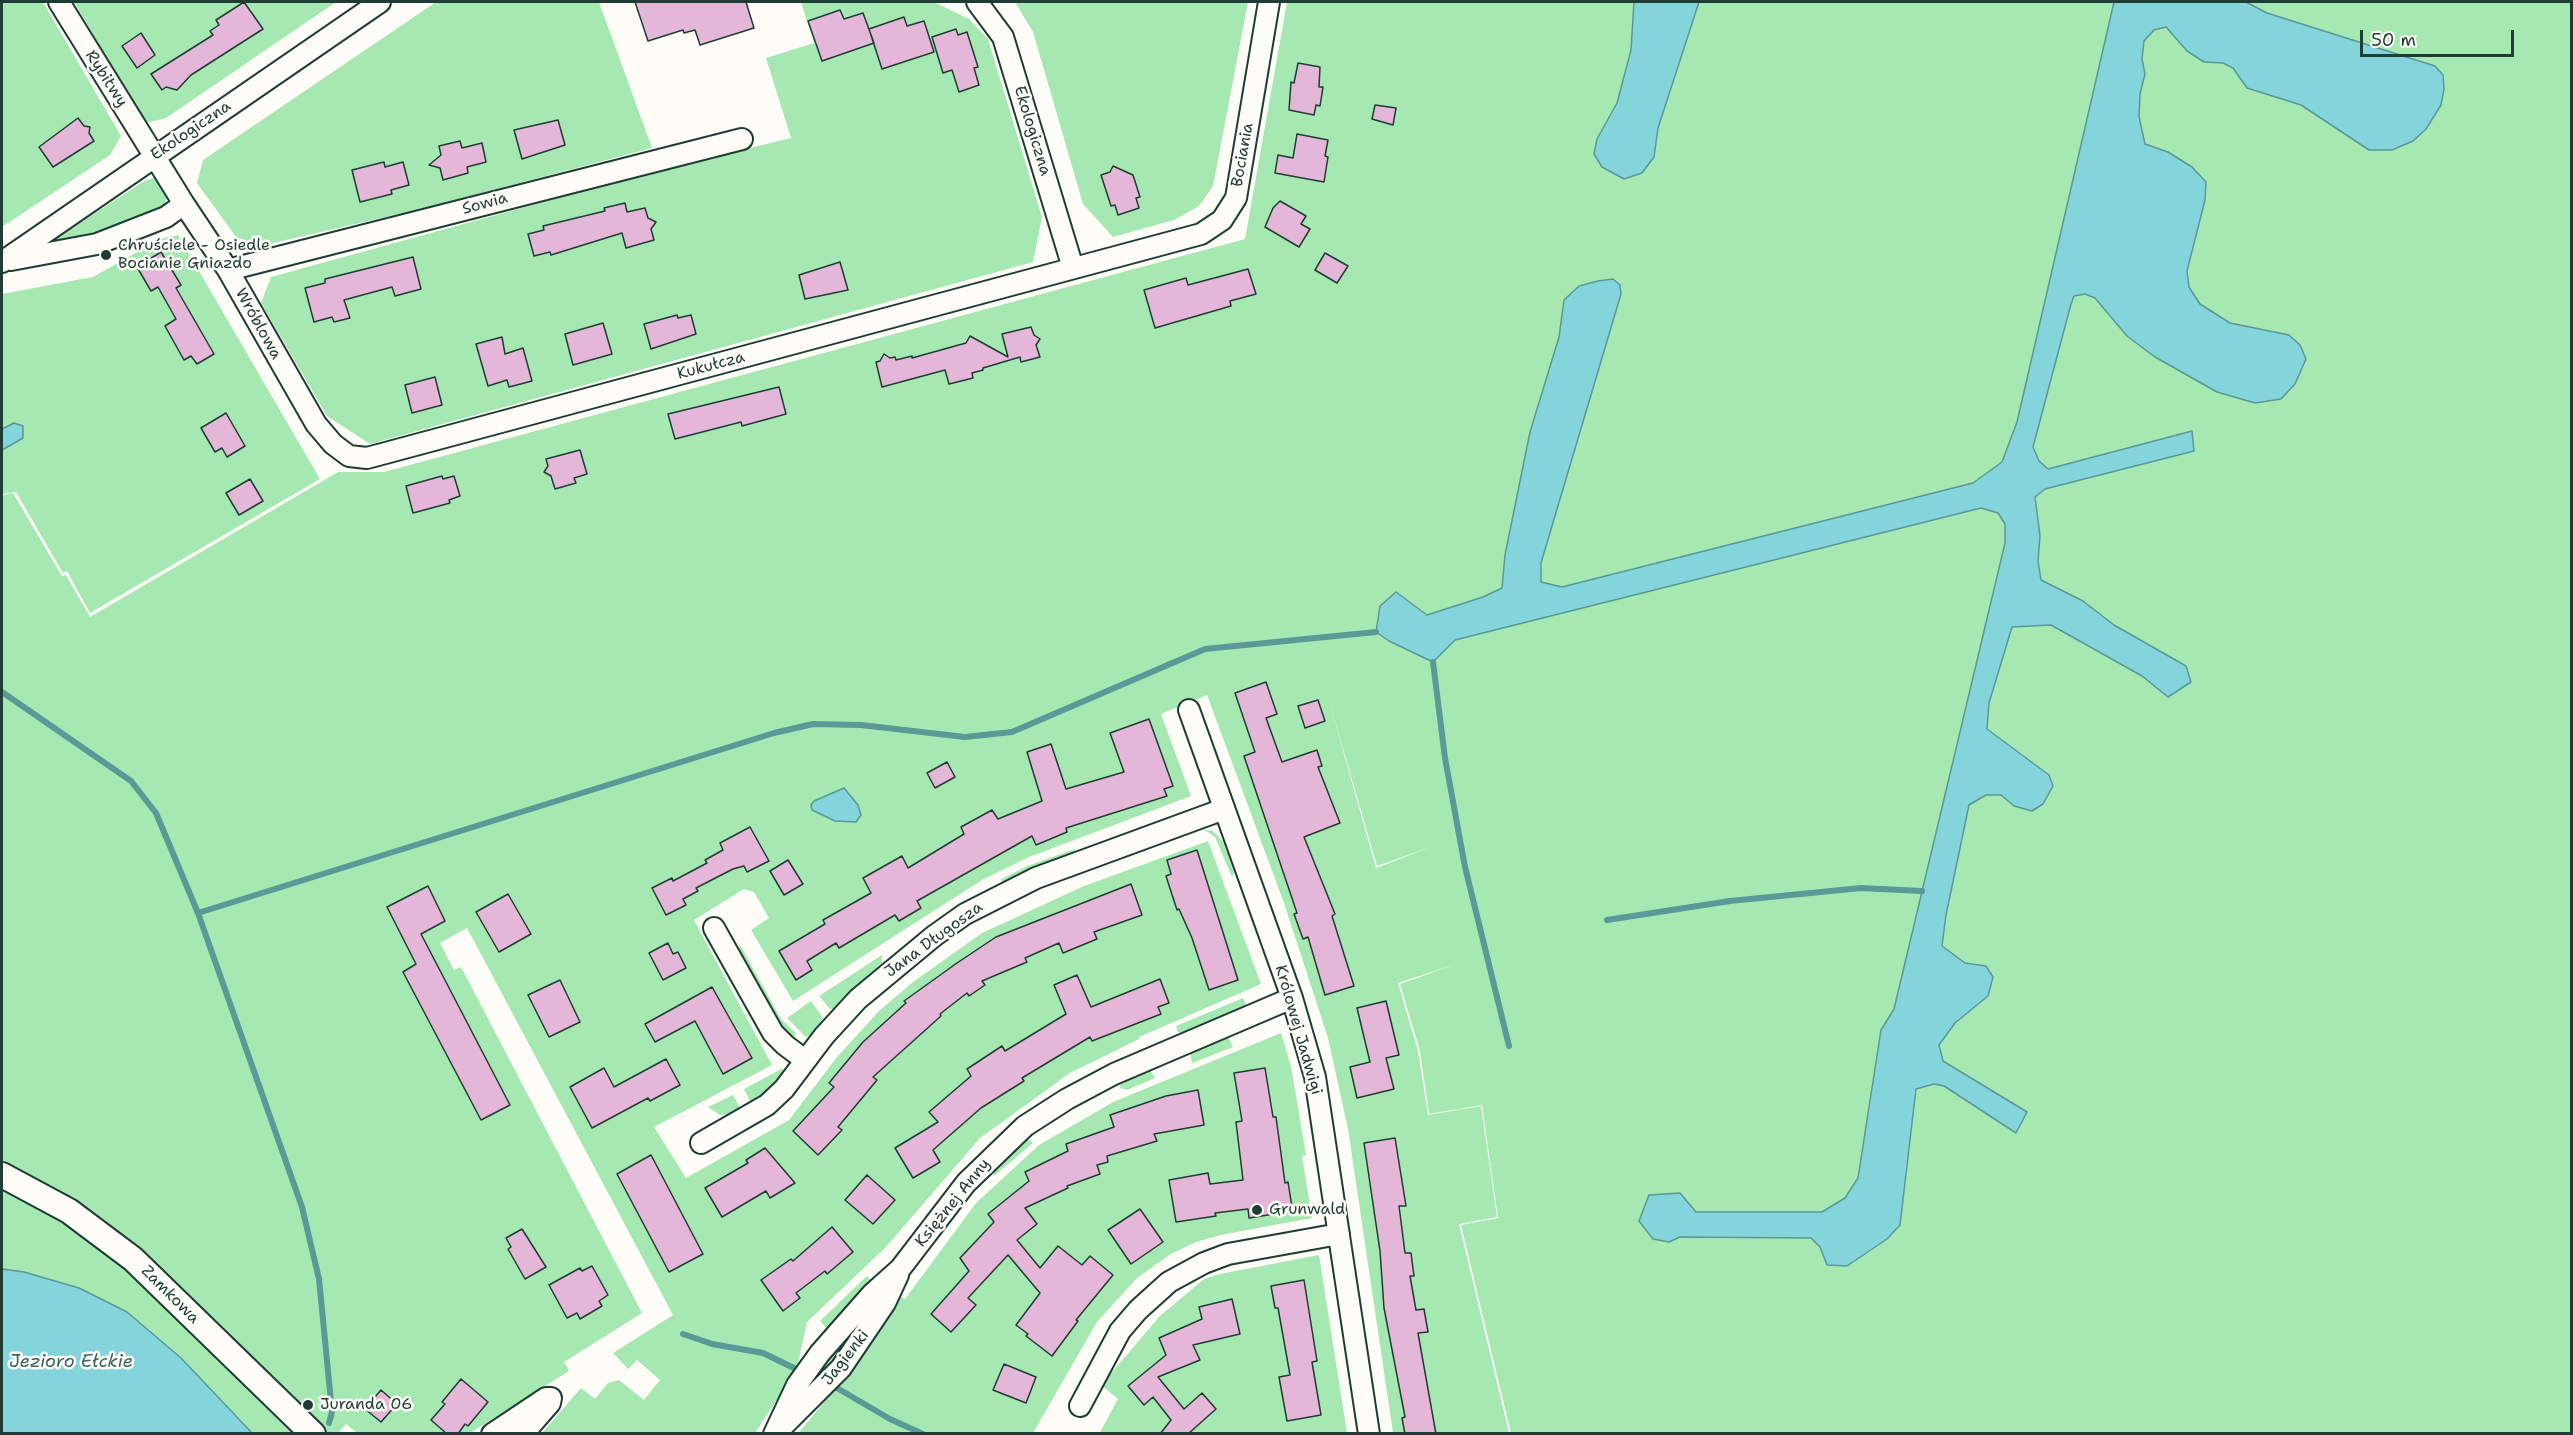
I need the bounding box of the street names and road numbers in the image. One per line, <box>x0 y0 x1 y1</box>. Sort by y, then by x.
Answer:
street label: Rybitwy <box>81 47 131 111</box>
street label: Ekologiczna <box>1009 84 1055 178</box>
street label: Ekologiczna <box>147 97 235 165</box>
street label: Bociania <box>1228 121 1258 189</box>
street label: Sowia <box>460 189 510 219</box>
street label: Wróblowa <box>231 285 285 363</box>
street label: Kukułcza <box>675 348 747 384</box>
street label: Jana Długosza <box>881 898 987 982</box>
street label: Królowej Jadwigi <box>1270 963 1326 1097</box>
street label: Księżnej Anny <box>911 1155 995 1251</box>
street label: Zamkowa <box>137 1262 203 1328</box>
street label: Jagienki <box>818 1326 874 1390</box>

